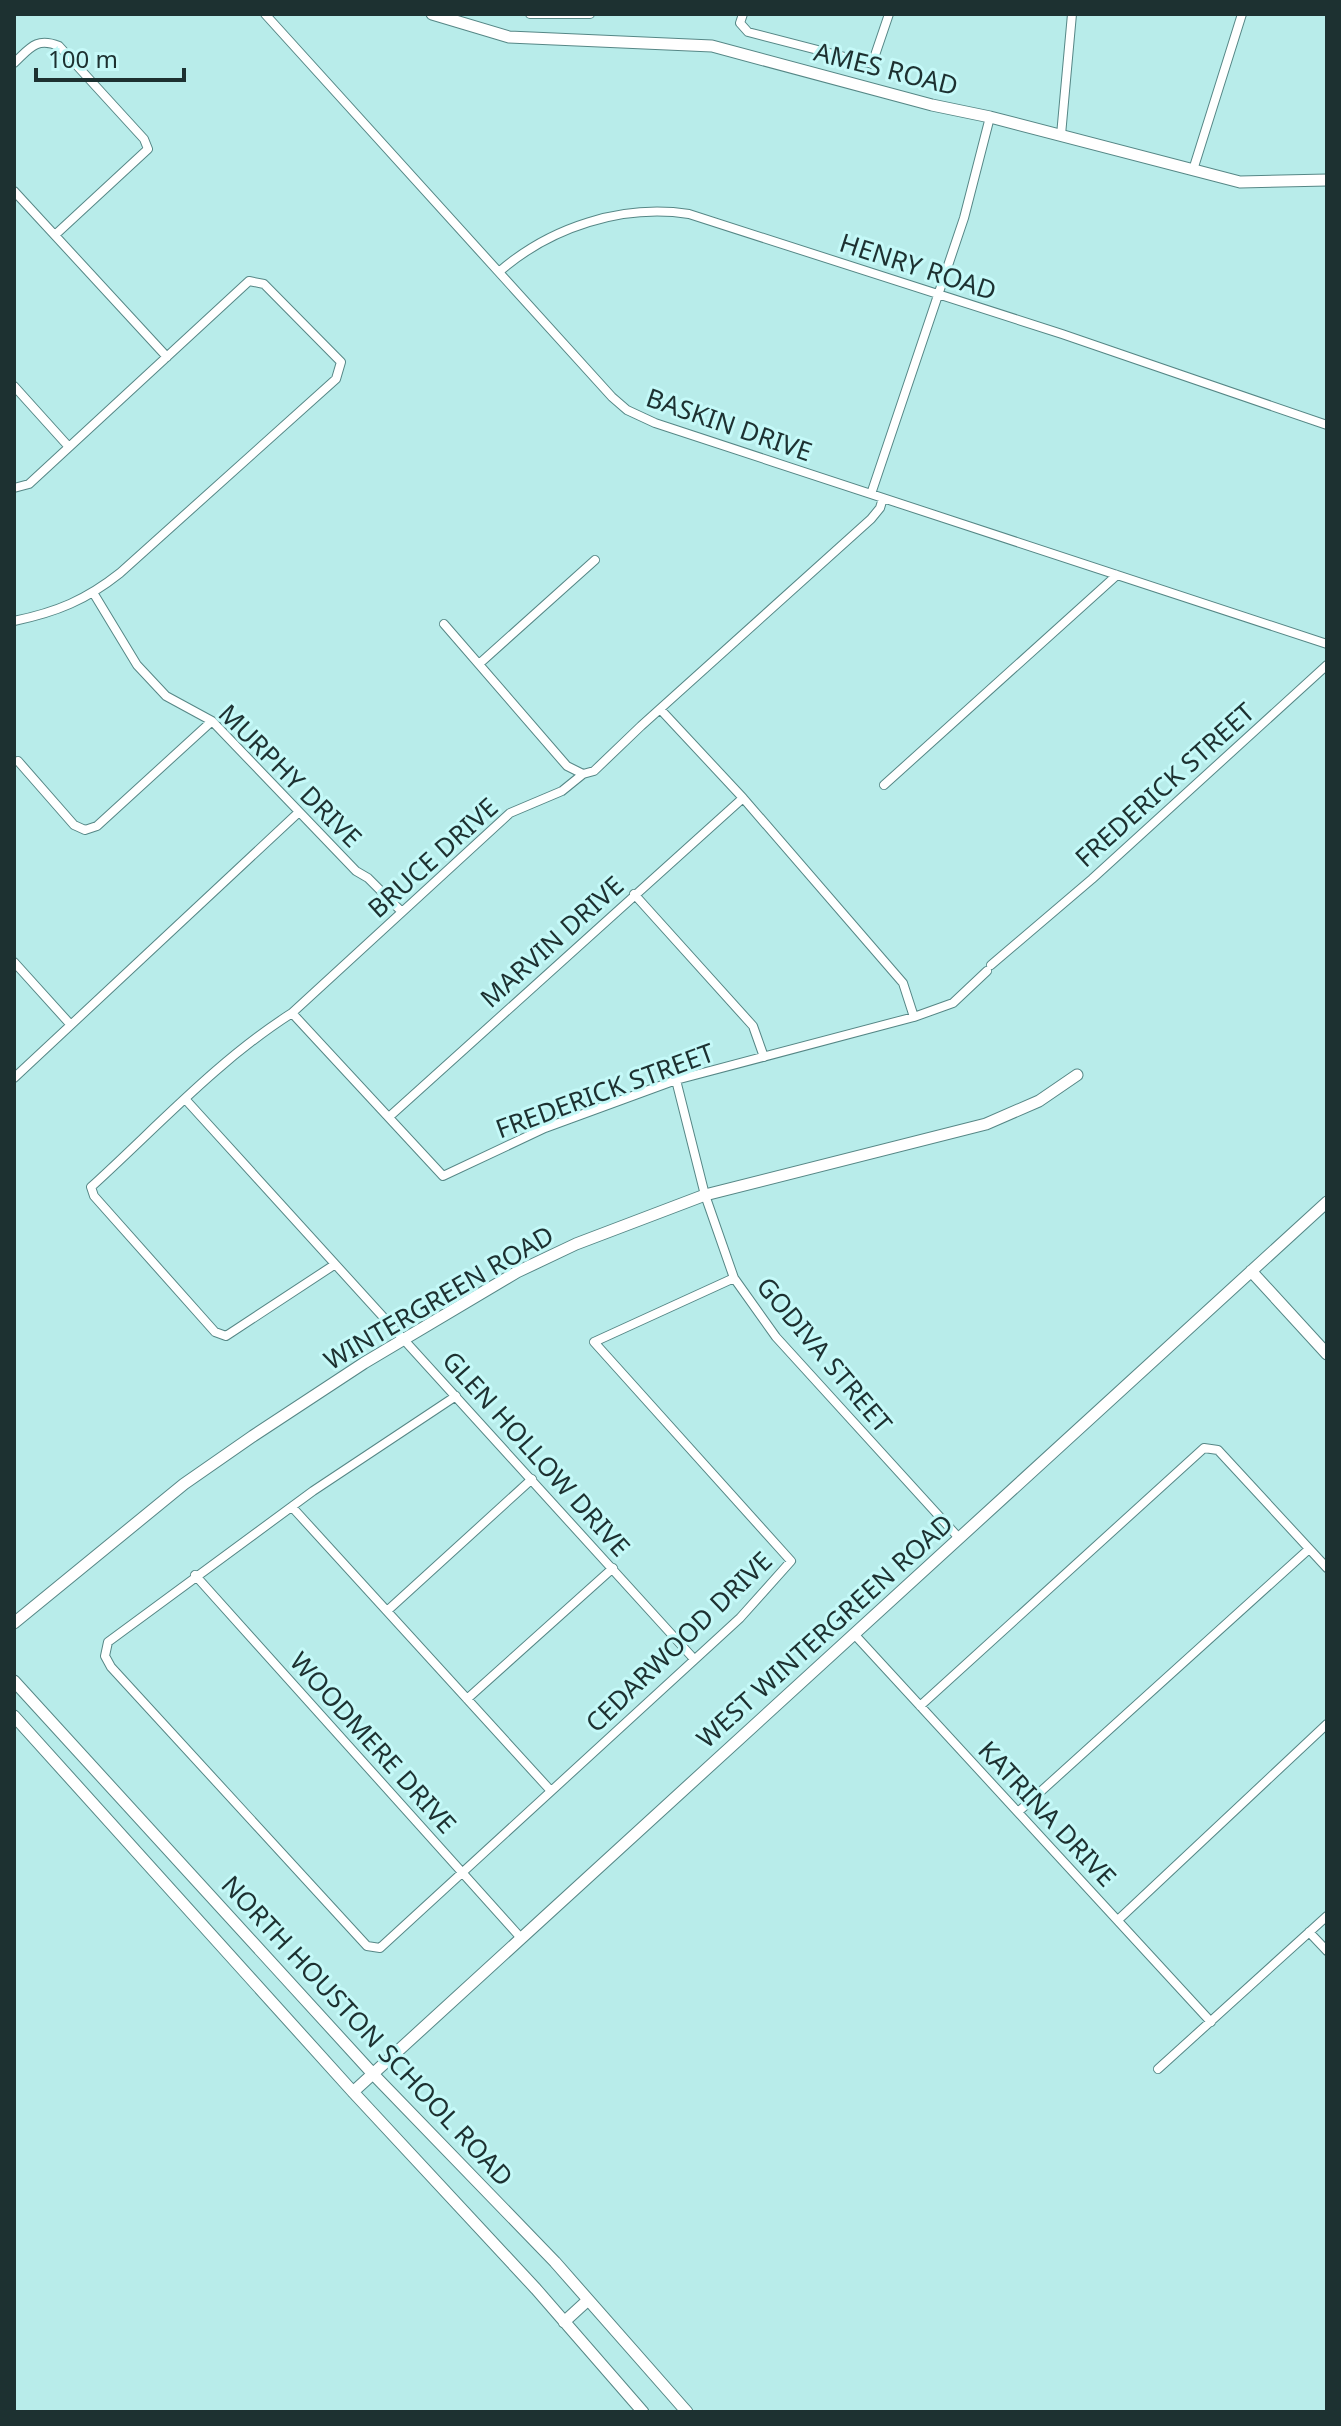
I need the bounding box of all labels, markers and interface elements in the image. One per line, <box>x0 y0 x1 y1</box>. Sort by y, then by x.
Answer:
scale bar <box>36 32 184 82</box>
street label: AMES ROAD <box>810 33 962 103</box>
text: 100 m <box>48 42 118 75</box>
street label: HENRY ROAD <box>835 224 1001 308</box>
street label: BASKIN DRIVE <box>642 379 817 469</box>
street label: FREDERICK STREET <box>1067 694 1262 875</box>
street label: MURPHY DRIVE <box>211 696 370 855</box>
street label: BRUCE DRIVE <box>359 789 505 925</box>
street label: MARVIN DRIVE <box>472 867 631 1015</box>
street label: FREDERICK STREET <box>490 1034 719 1146</box>
street label: WINTERGREEN ROAD <box>317 1217 560 1378</box>
street label: GODIVA STREET <box>749 1269 901 1440</box>
street label: GLEN HOLLOW DRIVE <box>435 1343 639 1564</box>
street label: WEST WINTERGREEN ROAD <box>688 1505 961 1755</box>
street label: CEDARWOOD DRIVE <box>577 1543 779 1740</box>
street label: WOODMERE DRIVE <box>282 1644 465 1841</box>
street label: KATRINA DRIVE <box>971 1732 1125 1894</box>
street label: NORTH HOUSTON SCHOOL ROAD <box>214 1867 522 2194</box>

